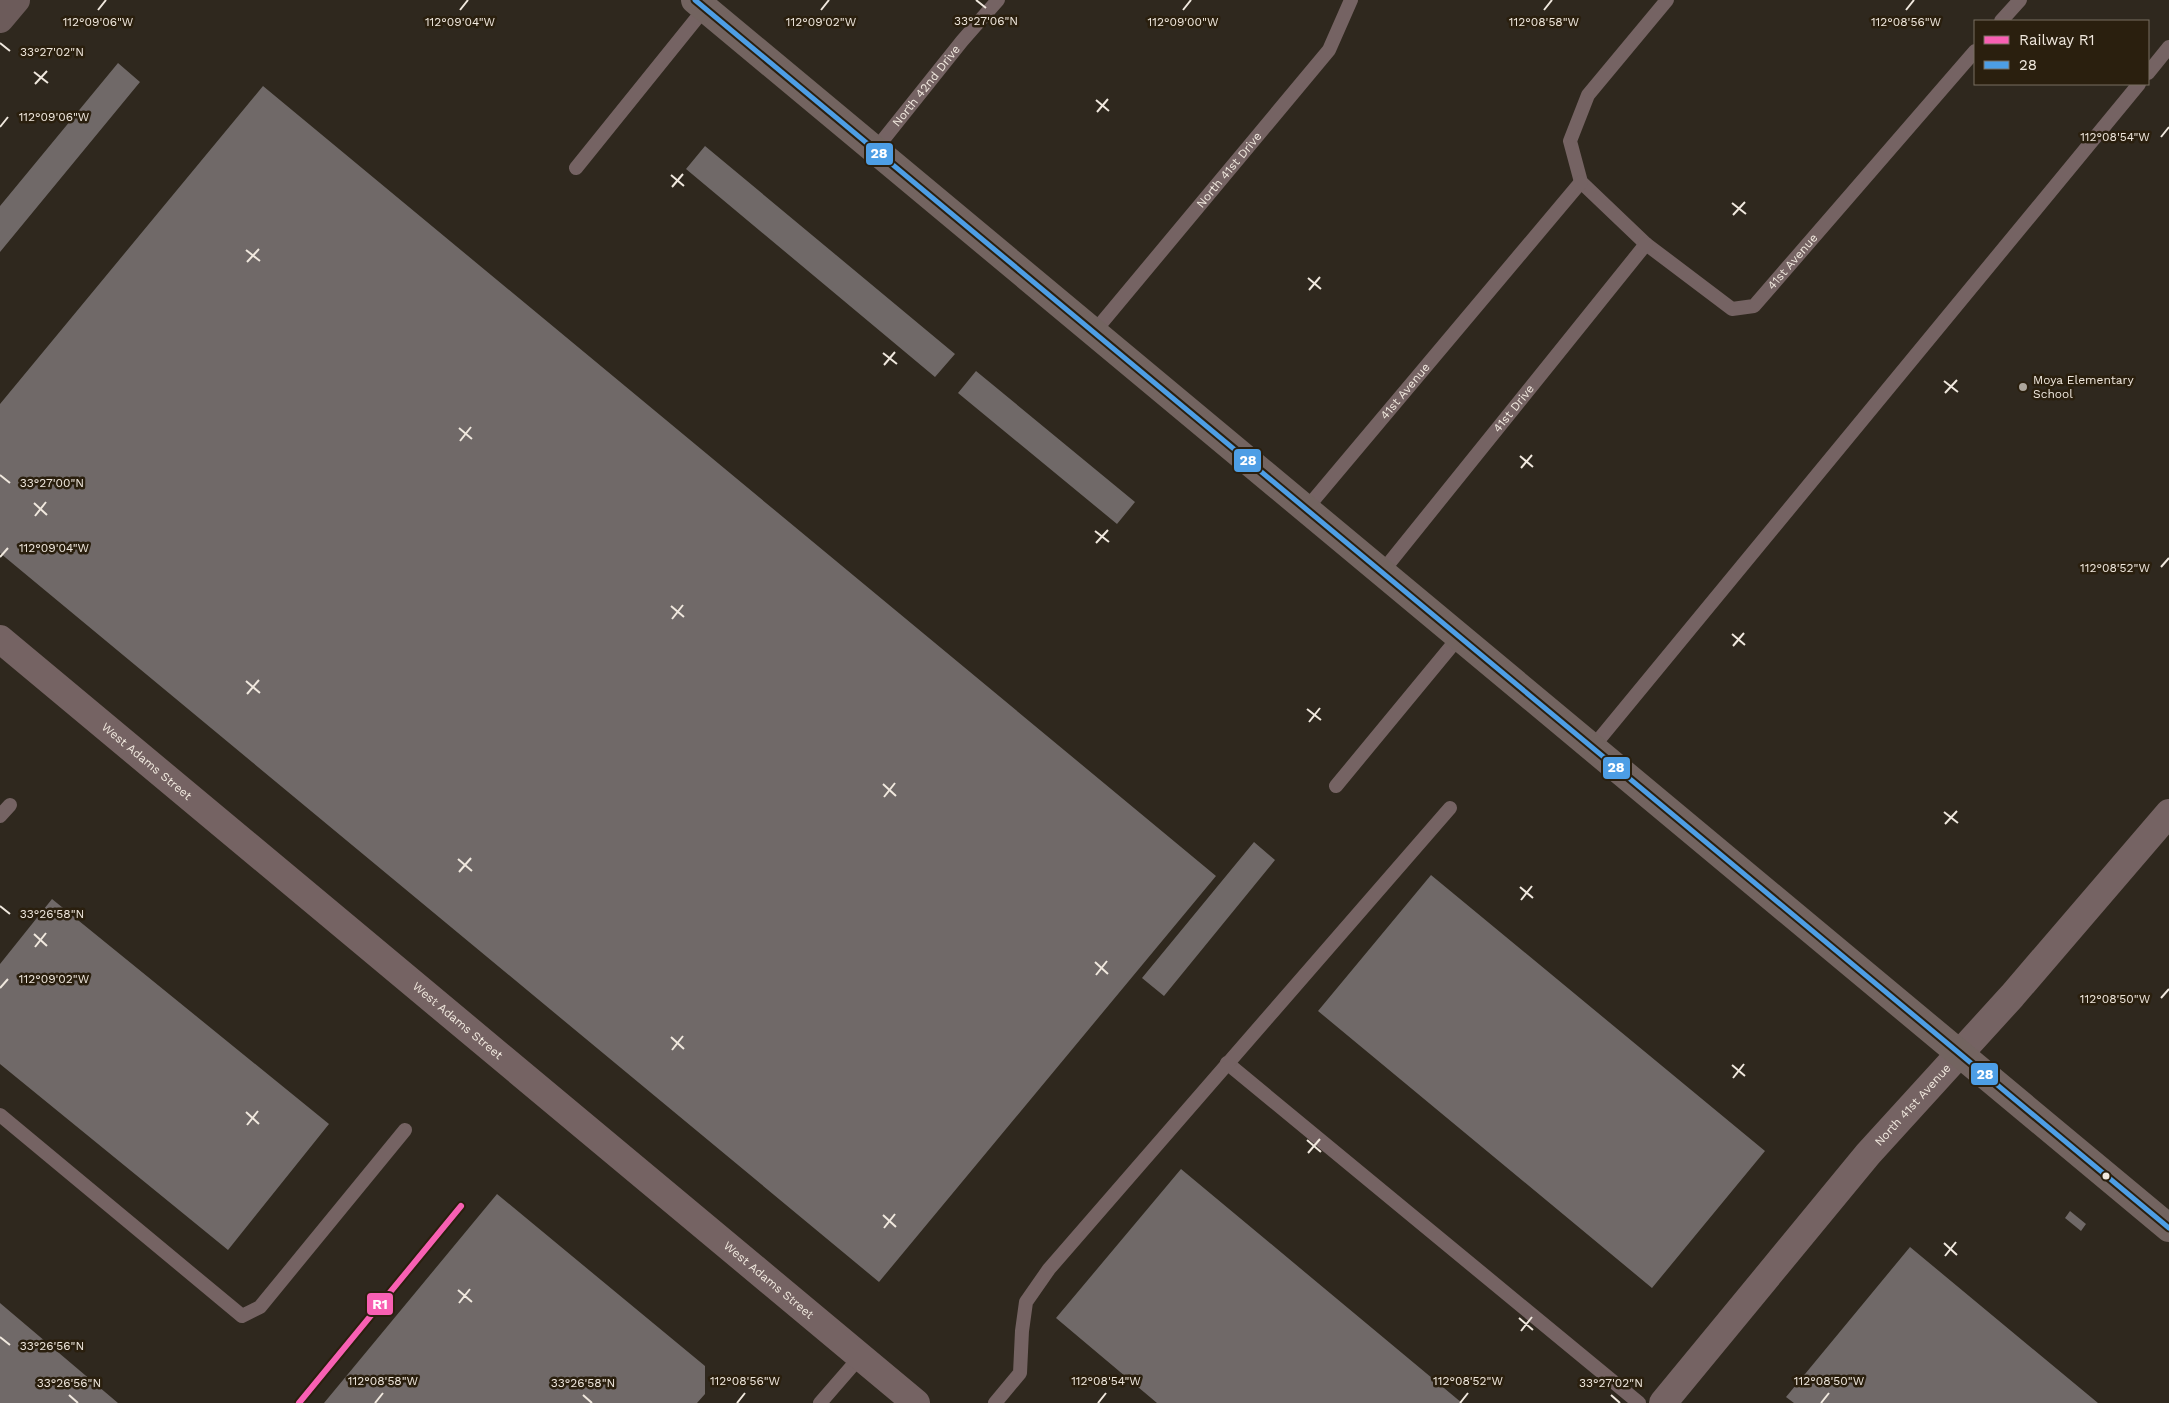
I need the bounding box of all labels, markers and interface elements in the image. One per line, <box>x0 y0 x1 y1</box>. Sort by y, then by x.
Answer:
text: 33°27'06"N <box>954 14 1018 28</box>
text: 112°09'06"W <box>63 15 134 29</box>
text: 112°09'04"W <box>425 15 496 29</box>
text: 112°09'02"W <box>786 15 857 29</box>
text: 112°09'00"W <box>1148 15 1219 29</box>
text: 112°08'58"W <box>1509 15 1580 29</box>
text: 112°08'56"W <box>1871 15 1942 29</box>
legend <box>1974 20 2149 85</box>
text: Railway R1 <box>2019 31 2095 49</box>
street label: North 42nd Drive <box>889 42 963 129</box>
text: 33°27'02"N <box>20 45 84 59</box>
text: 28 <box>2019 56 2037 74</box>
text: 112°09'06"W <box>19 110 90 124</box>
street label: North 41st Drive <box>1194 129 1265 211</box>
text: 112°08'54"W <box>2080 130 2150 144</box>
line badge: 28 <box>865 142 894 166</box>
text: 28 <box>870 145 888 161</box>
street label: 41st Avenue <box>1765 231 1821 292</box>
street label: 41st Avenue <box>1377 360 1433 422</box>
place label: Moya Elementary School <box>2033 373 2134 401</box>
marker: Moya Elementary School <box>2017 381 2029 393</box>
street label: 41st Drive <box>1490 382 1537 435</box>
line badge: 28 <box>1233 448 1262 473</box>
text: 28 <box>1239 452 1257 468</box>
text: 33°27'00"N <box>20 476 84 490</box>
text: 112°09'04"W <box>19 541 90 555</box>
text: 112°08'52"W <box>2080 561 2150 575</box>
street label: West Adams Street <box>99 720 195 803</box>
line badge: 28 <box>1602 756 1631 780</box>
text: 28 <box>1607 759 1625 775</box>
text: 33°26'58"N <box>20 907 84 921</box>
text: 112°09'02"W <box>19 972 90 986</box>
street label: West Adams Street <box>410 979 506 1062</box>
text: 112°08'50"W <box>2080 992 2151 1006</box>
street label: North 41st Avenue <box>1872 1061 1954 1149</box>
line badge: 28 <box>1970 1062 1999 1086</box>
text: 28 <box>1976 1066 1994 1082</box>
unlabelled marker <box>2101 1171 2111 1181</box>
street label: West Adams Street <box>721 1239 817 1322</box>
line badge: R1 <box>366 1292 394 1316</box>
text: R1 <box>372 1296 388 1312</box>
text: 33°26'56"N <box>20 1339 84 1353</box>
text: 112°08'58"W <box>348 1374 419 1388</box>
text: 112°08'56"W <box>710 1374 781 1388</box>
text: 112°08'54"W <box>1071 1374 1141 1388</box>
text: 112°08'52"W <box>1433 1374 1503 1388</box>
text: 112°08'50"W <box>1794 1374 1865 1388</box>
text: 33°26'56"N <box>37 1376 101 1390</box>
text: 33°26'58"N <box>551 1376 615 1390</box>
text: 33°27'02"N <box>1579 1376 1643 1390</box>

